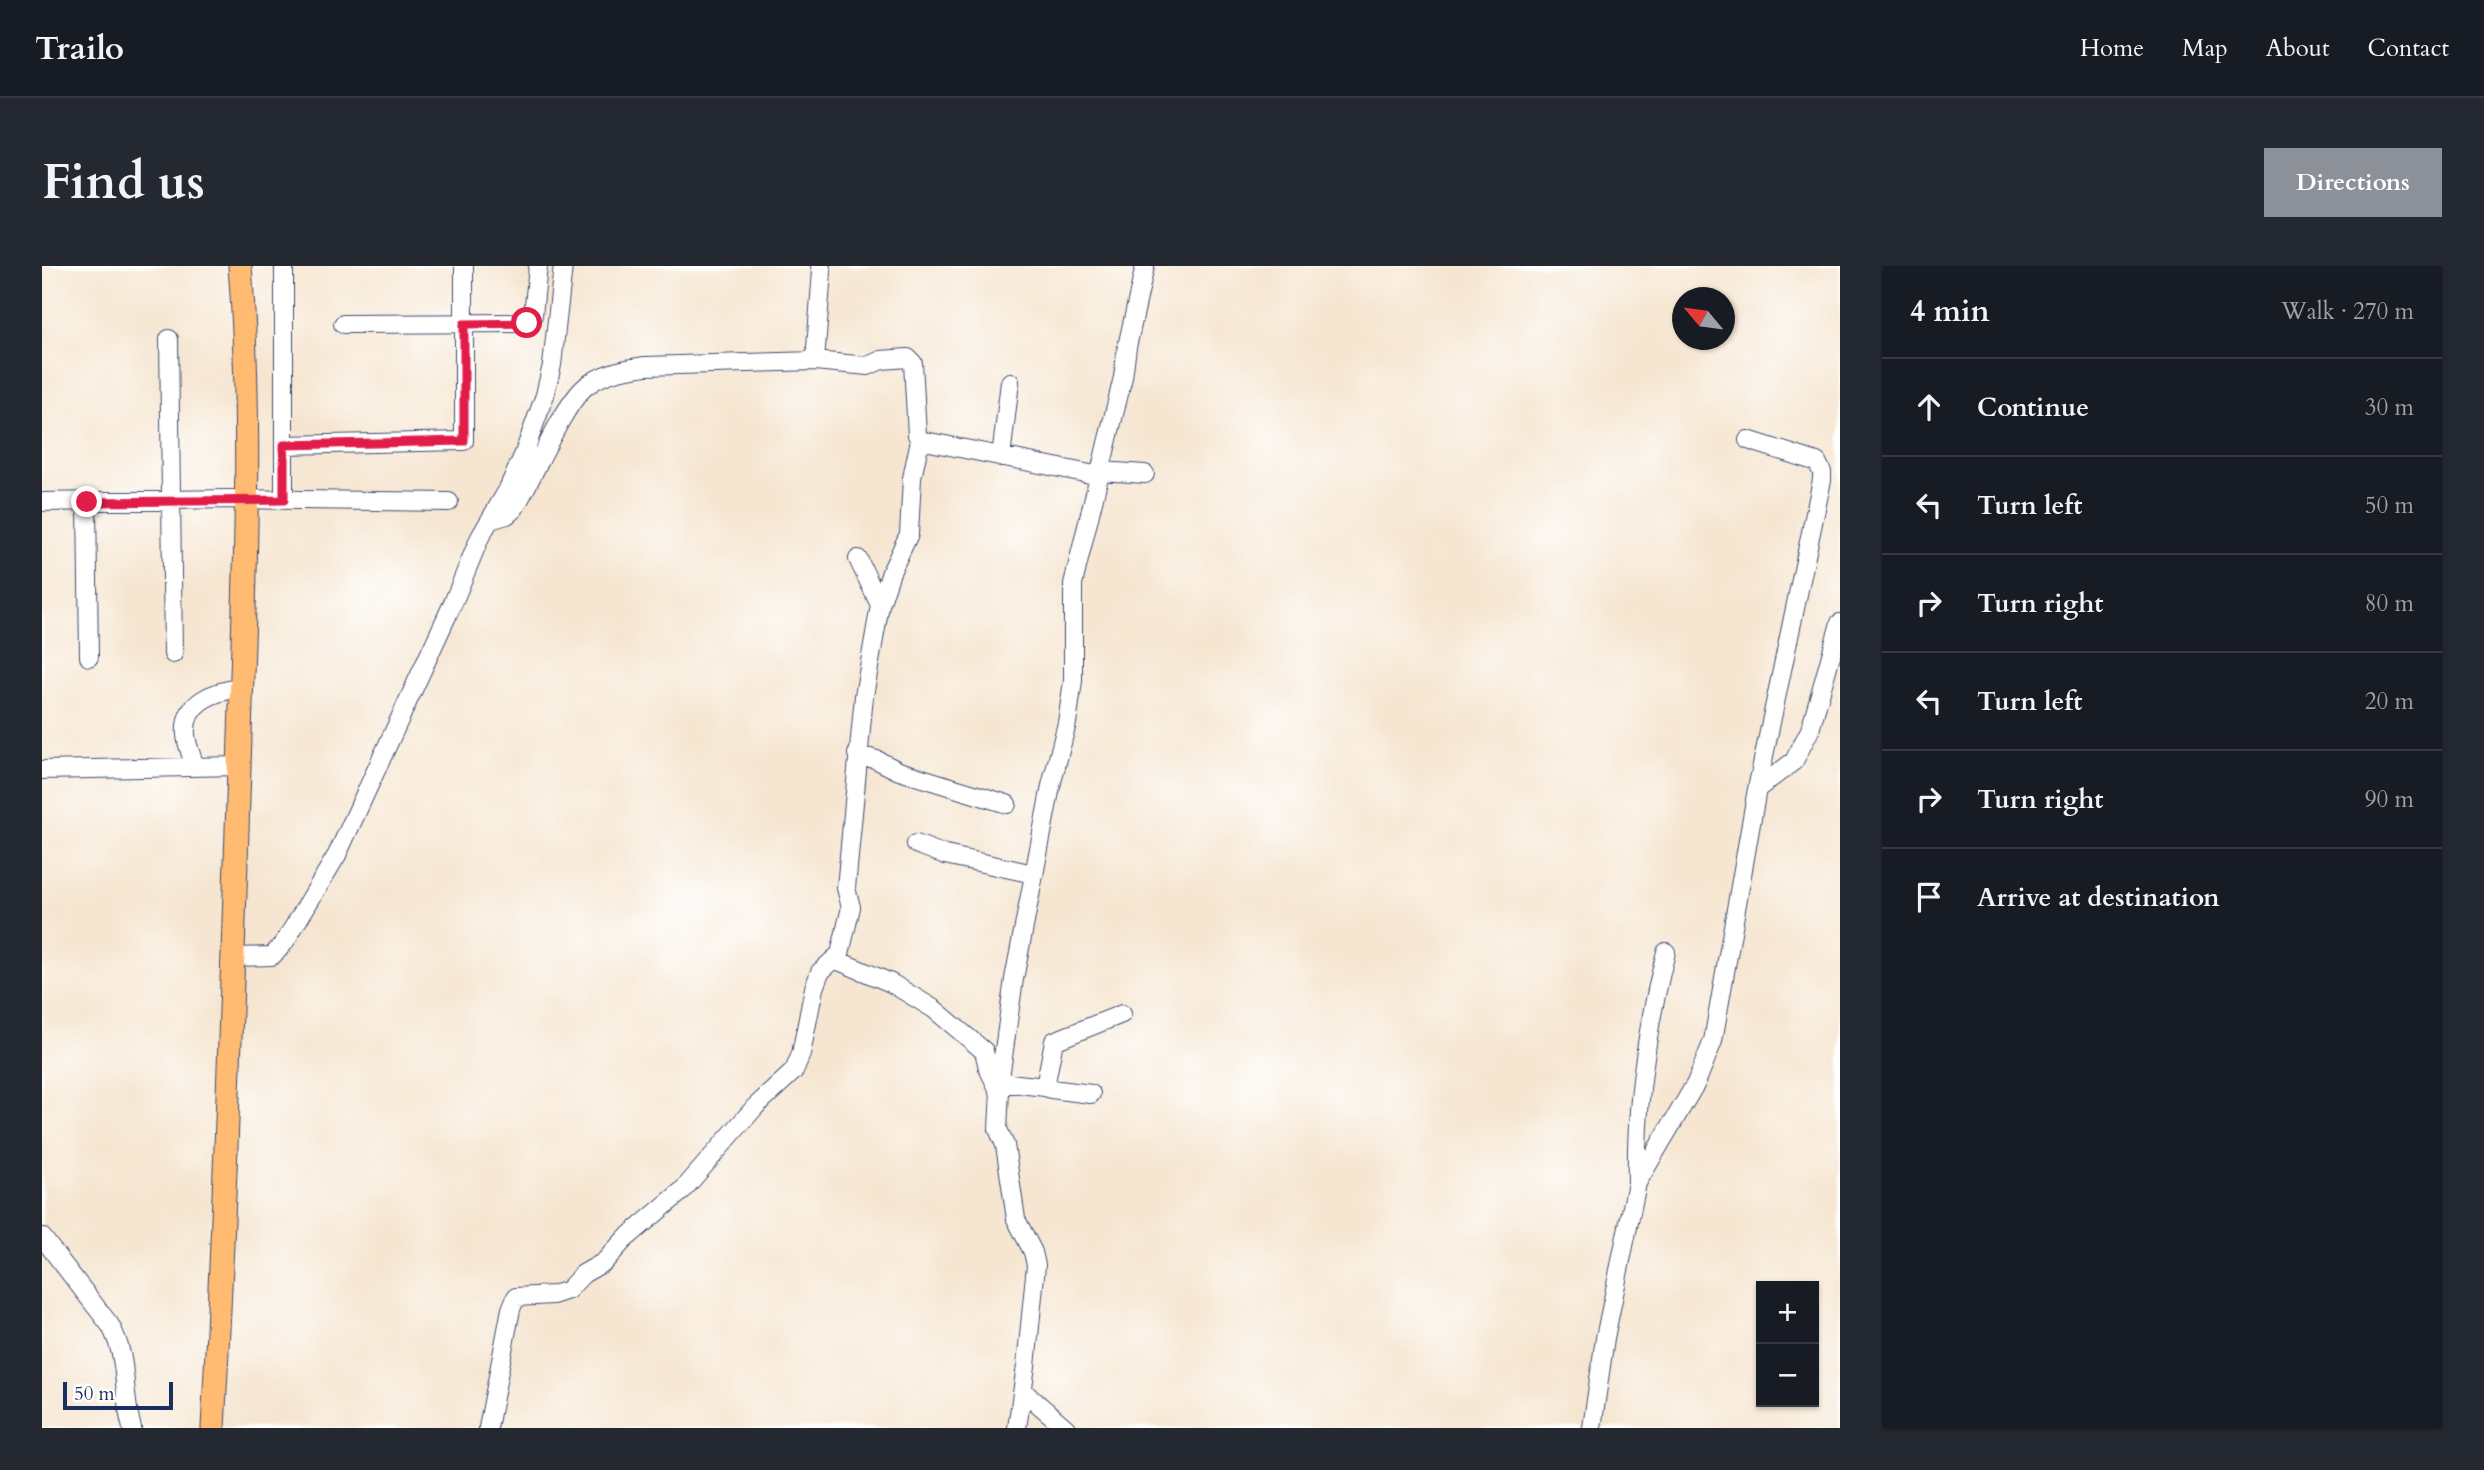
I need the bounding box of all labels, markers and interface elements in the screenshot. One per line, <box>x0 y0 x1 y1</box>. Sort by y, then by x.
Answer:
text: Trailo <box>35 26 124 71</box>
text: Home <box>2080 32 2144 65</box>
text: Map <box>2182 32 2228 65</box>
text: About <box>2266 32 2330 65</box>
text: Contact <box>2368 32 2449 65</box>
button: Directions <box>2264 148 2442 217</box>
text: Find us <box>42 149 205 216</box>
north arrow <box>1672 287 1735 350</box>
text: 4 min <box>1910 291 1990 332</box>
text: Walk · 270 m <box>2281 296 2414 327</box>
route start <box>511 307 542 338</box>
icon: ahead <box>1910 388 1948 426</box>
text: Continue <box>1977 390 2089 425</box>
text: 30 m <box>2365 392 2414 423</box>
route end <box>71 486 102 517</box>
icon: left <box>1910 486 1948 524</box>
text: Turn left <box>1977 488 2082 523</box>
text: 50 m <box>2365 490 2414 521</box>
icon: right <box>1910 584 1948 622</box>
text: Turn right <box>1977 586 2104 621</box>
text: 80 m <box>2365 588 2414 619</box>
icon: left <box>1910 682 1948 720</box>
text: Turn left <box>1977 684 2082 719</box>
text: 20 m <box>2365 686 2414 717</box>
icon: right <box>1910 780 1948 818</box>
text: Turn right <box>1977 782 2104 817</box>
text: 90 m <box>2365 784 2414 815</box>
icon: arrive <box>1910 878 1948 916</box>
text: Arrive at destination <box>1977 880 2220 915</box>
map controls <box>1756 1281 1819 1407</box>
button: + <box>1756 1281 1819 1344</box>
button: − <box>1756 1344 1819 1407</box>
scale bar <box>63 1379 173 1411</box>
text: 50 m <box>74 1381 115 1407</box>

